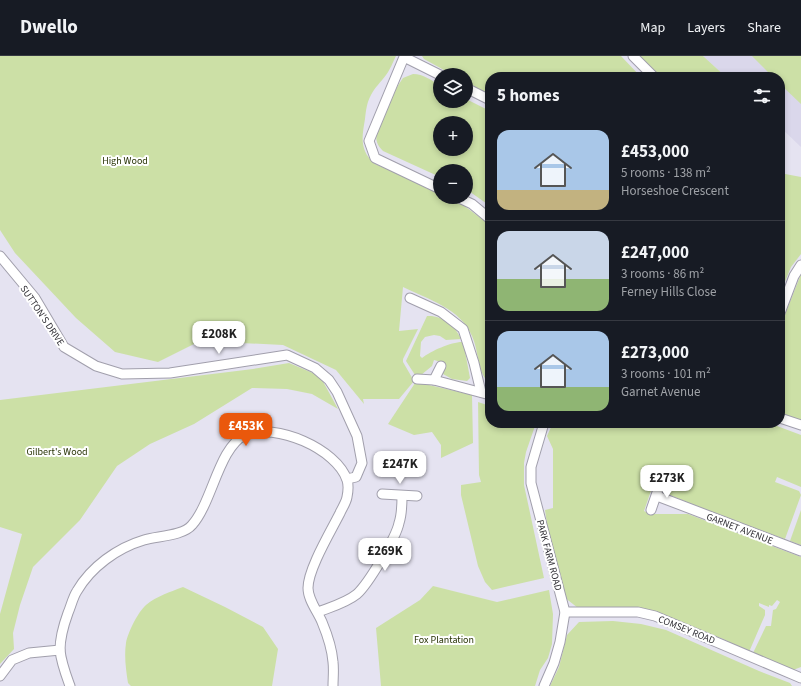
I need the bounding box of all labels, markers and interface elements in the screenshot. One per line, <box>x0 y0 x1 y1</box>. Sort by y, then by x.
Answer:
text: Dwello <box>20 14 78 41</box>
text: Map <box>640 18 665 38</box>
text: Layers <box>687 18 725 38</box>
text: Share <box>747 18 781 38</box>
map controls <box>433 68 473 204</box>
button: layers <box>433 68 473 108</box>
text: 5 homes <box>497 84 559 108</box>
icon: filters <box>751 85 773 107</box>
button: + <box>433 116 473 156</box>
text: £453,000 <box>621 140 689 164</box>
icon: home <box>529 146 577 194</box>
park label: High Wood <box>102 154 148 168</box>
button: − <box>433 164 473 204</box>
text: 5 rooms · 138 m² <box>621 164 711 182</box>
text: Horseshoe Crescent <box>621 182 729 200</box>
text: £247,000 <box>621 241 689 265</box>
icon: home <box>529 247 577 295</box>
text: 3 rooms · 86 m² <box>621 265 704 283</box>
street label: SUTTON'S DRIVE <box>17 283 68 348</box>
text: Ferney Hills Close <box>621 283 717 301</box>
pin: £208K <box>191 321 247 355</box>
text: £208K <box>201 325 237 343</box>
text: £273,000 <box>621 341 689 365</box>
icon: home <box>529 347 577 395</box>
text: 3 rooms · 101 m² <box>621 365 711 383</box>
text: Garnet Avenue <box>621 383 701 401</box>
pin: £453K <box>218 413 274 447</box>
text: £453K <box>228 417 264 435</box>
park label: Gilbert's Wood <box>26 445 88 459</box>
pin: £247K <box>372 451 428 485</box>
text: £247K <box>382 455 418 473</box>
pin: £273K <box>639 465 695 499</box>
text: £273K <box>649 469 685 487</box>
street label: GARNET AVENUE <box>704 510 775 548</box>
street label: PARK FARM ROAD <box>533 518 565 592</box>
pin: £269K <box>357 538 413 572</box>
text: £269K <box>367 542 403 560</box>
street label: COMSEY ROAD <box>656 612 717 648</box>
park label: Fox Plantation <box>414 633 474 647</box>

